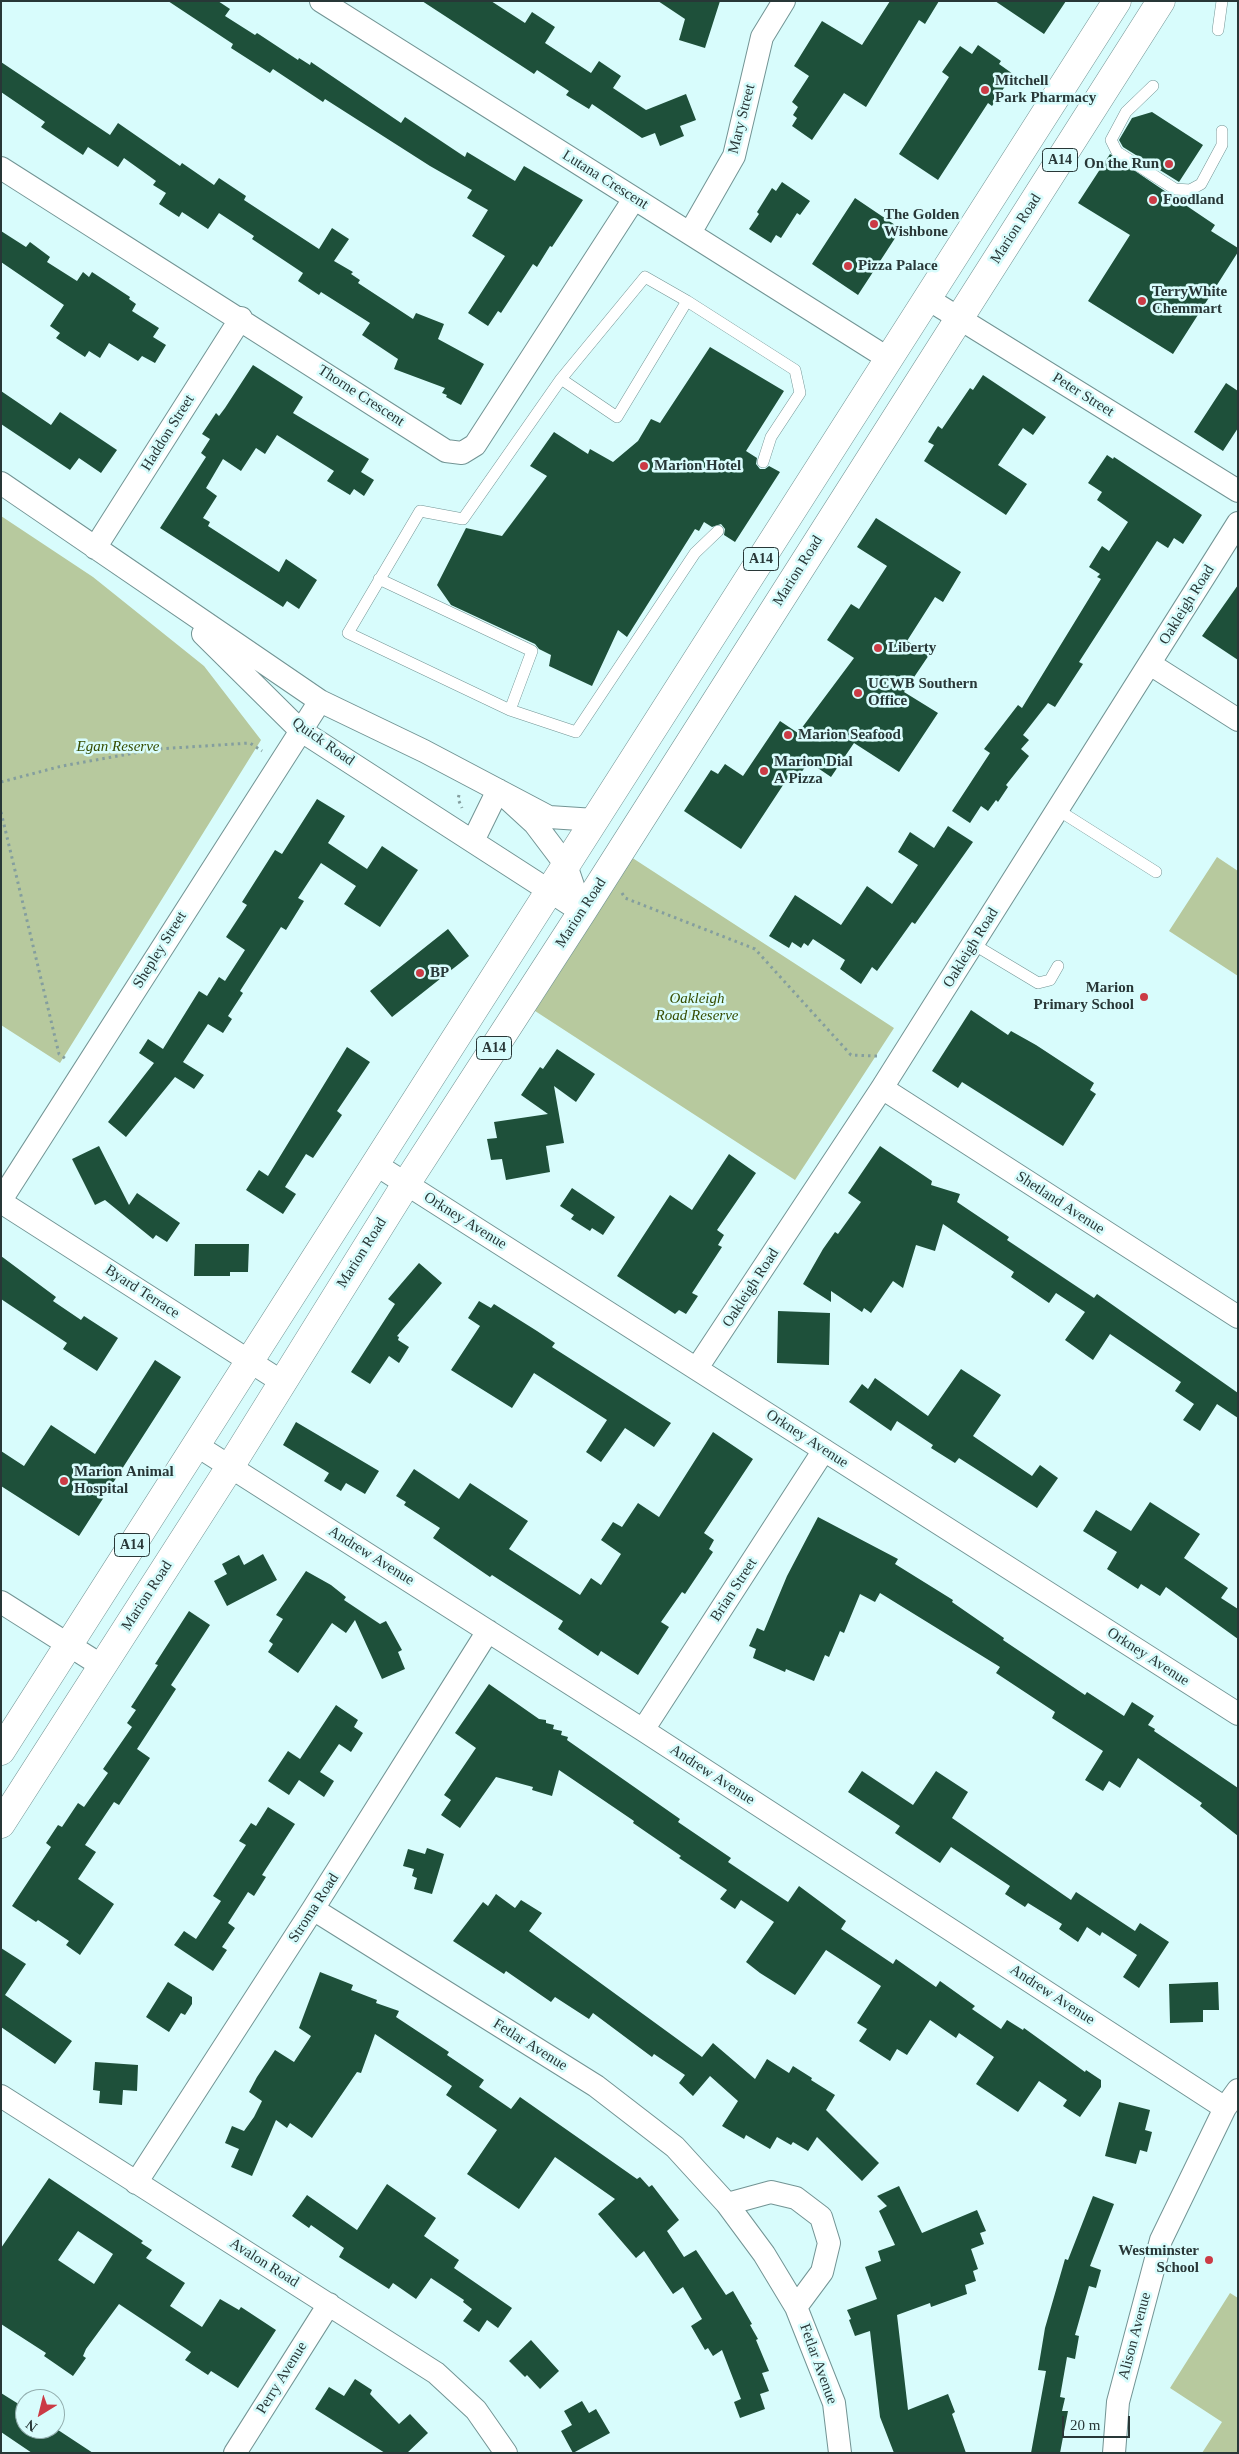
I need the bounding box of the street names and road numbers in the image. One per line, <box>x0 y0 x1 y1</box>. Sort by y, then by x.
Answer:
street label: Mary Street <box>725 82 759 156</box>
street label: Lutana Crescent <box>559 146 651 214</box>
road number: A14 <box>1042 148 1078 172</box>
street label: Marion Road <box>987 191 1045 267</box>
street label: Thorne Crescent <box>314 361 408 431</box>
street label: Peter Street <box>1049 369 1117 421</box>
street label: Haddon Street <box>138 392 198 474</box>
street label: Marion Road <box>769 532 827 610</box>
road number: A14 <box>744 548 778 570</box>
street label: Oakleigh Road <box>1155 562 1219 648</box>
street label: Quick Road <box>288 714 358 770</box>
street label: Marion Road <box>552 875 610 951</box>
street label: Oakleigh Road <box>939 905 1003 991</box>
street label: Shepley Street <box>129 908 191 992</box>
road number: A14 <box>476 1036 512 1060</box>
street label: Shetland Avenue <box>1012 1168 1108 1238</box>
street label: Orkney Avenue <box>420 1188 510 1254</box>
street label: Marion Road <box>333 1214 391 1292</box>
street label: Oakleigh Road <box>719 1245 783 1331</box>
street label: Byard Terrace <box>101 1261 183 1323</box>
street label: Orkney Avenue <box>763 1406 851 1472</box>
street label: Andrew Avenue <box>325 1523 417 1589</box>
road number: A14 <box>114 1534 150 1556</box>
street label: Brian Street <box>707 1555 761 1625</box>
street label: Marion Road <box>118 1558 176 1634</box>
street label: Orkney Avenue <box>1104 1624 1192 1690</box>
street label: Andrew Avenue <box>666 1741 758 1809</box>
street label: Stroma Road <box>285 1870 343 1946</box>
street label: Andrew Avenue <box>1006 1961 1098 2029</box>
street label: Fetlar Avenue <box>489 2015 571 2075</box>
street label: Avalon Road <box>226 2235 302 2291</box>
street label: Alison Avenue <box>1115 2291 1155 2381</box>
street label: Fetlar Avenue <box>795 2321 841 2407</box>
street label: Perry Avenue <box>253 2339 311 2417</box>

